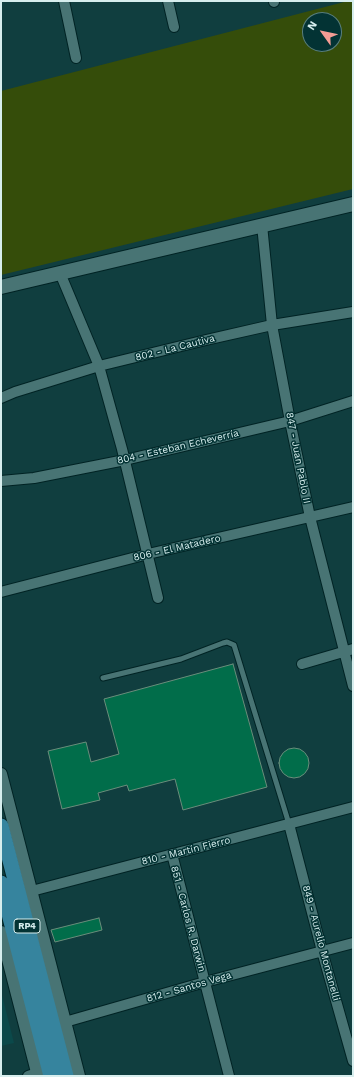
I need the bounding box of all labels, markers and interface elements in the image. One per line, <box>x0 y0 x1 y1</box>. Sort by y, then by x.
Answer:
north arrow <box>302 12 342 52</box>
text: N <box>305 19 320 33</box>
street label: 802 - La Cautiva <box>134 332 216 364</box>
street label: 847 - Juan Pablo II <box>283 411 313 505</box>
street label: 804 - Esteban Echeverría <box>116 427 240 467</box>
street label: 806 - El Matadero <box>132 532 222 564</box>
street label: 810 - Martín Fierro <box>140 834 232 868</box>
street label: 851 - Carlos R. Darwin <box>168 865 208 973</box>
street label: 849 - Aurelio Montanelli <box>300 884 342 1002</box>
road number: RP4 <box>14 919 40 933</box>
street label: 812 - Santos Vega <box>145 969 233 1005</box>

